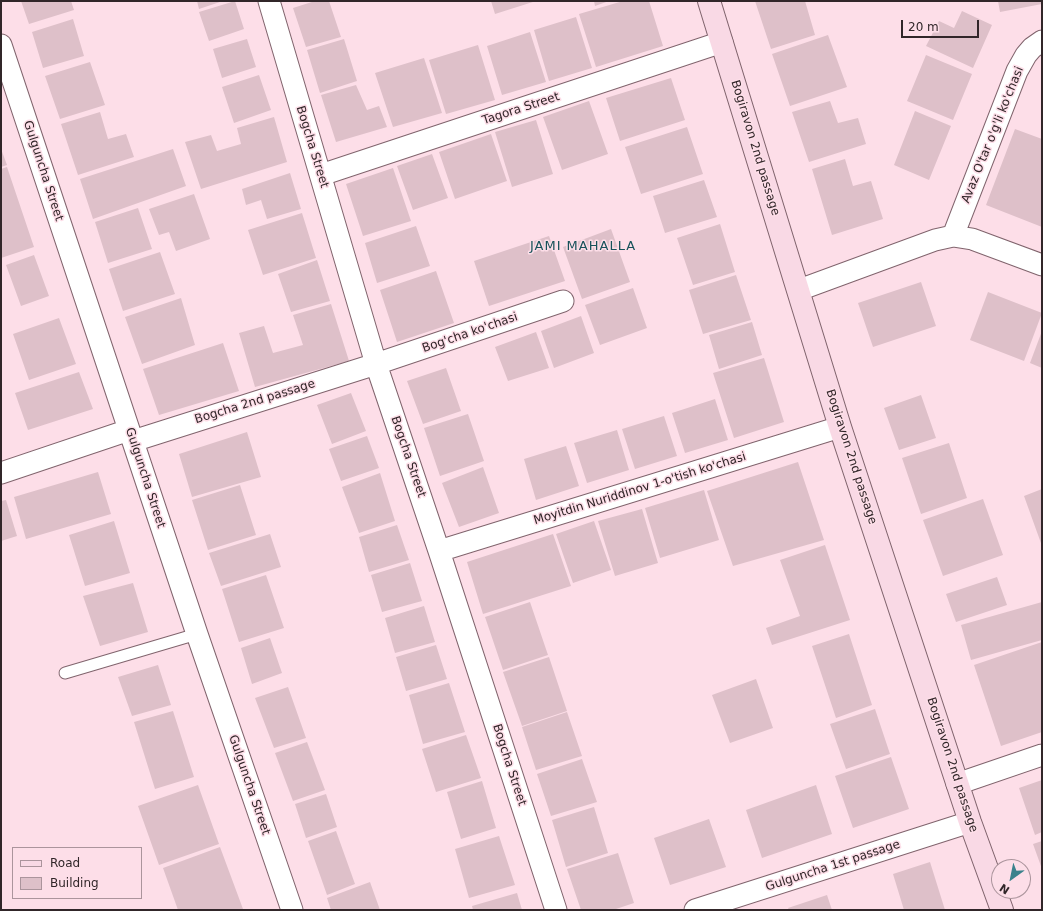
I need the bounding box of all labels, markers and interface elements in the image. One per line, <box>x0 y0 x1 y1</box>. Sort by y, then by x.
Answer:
scale bar <box>903 12 981 38</box>
text: 20 m <box>908 20 939 34</box>
street label: Avaz O'tar o'g'li ko'chasi <box>959 65 1027 205</box>
street label: Bogiravon 2nd passage <box>727 78 783 218</box>
street label: Tagora Street <box>481 90 561 128</box>
street label: Bogcha Street <box>293 104 331 190</box>
street label: Gulguncha Street <box>20 119 66 223</box>
district label: JAMI MAHALLA <box>530 239 636 255</box>
street label: Bog'cha ko'chasi <box>420 310 520 356</box>
street label: Bogcha 2nd passage <box>193 377 317 427</box>
street label: Bogiravon 2nd passage <box>822 388 880 526</box>
street label: Bogcha Street <box>387 414 429 500</box>
street label: Gulguncha Street <box>122 426 168 530</box>
street label: Moyitdin Nuriddinov 1-o'tish ko'chasi <box>532 450 748 528</box>
street label: Bogiravon 2nd passage <box>923 696 981 834</box>
street label: Bogcha Street <box>489 722 529 808</box>
street label: Gulguncha Street <box>225 733 273 837</box>
street label: Gulguncha 1st passage <box>764 837 902 895</box>
legend <box>12 847 142 899</box>
text: Road <box>50 856 80 870</box>
north arrow <box>991 859 1031 899</box>
text: Building <box>50 876 99 890</box>
text: N <box>997 881 1012 897</box>

